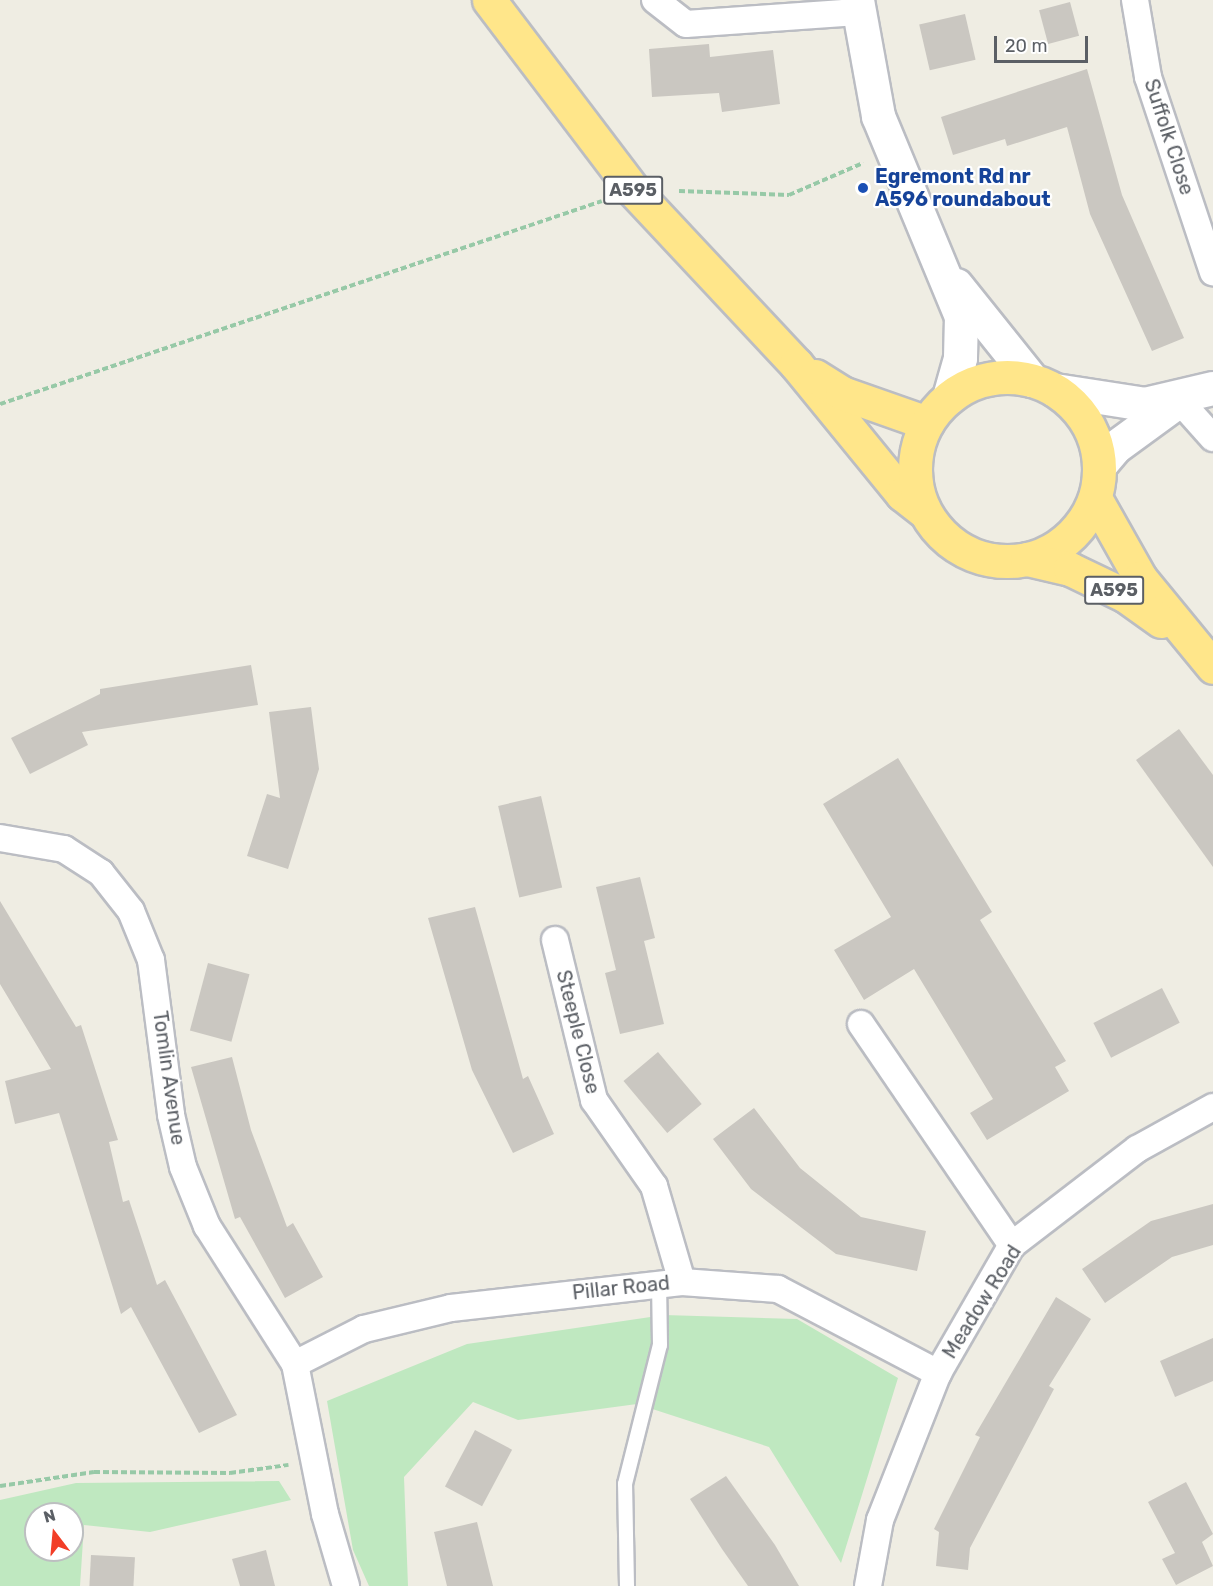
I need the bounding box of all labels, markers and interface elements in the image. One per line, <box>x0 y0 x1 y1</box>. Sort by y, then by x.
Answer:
scale bar <box>997 24 1092 62</box>
text: 20 m <box>1005 35 1047 57</box>
street label: Suffolk Close <box>1139 76 1199 198</box>
place label: Egremont Rd nr A596 roundabout <box>875 164 1051 211</box>
road number: A595 <box>603 175 663 205</box>
marker: Egremont Rd nr A596 roundabout <box>856 181 870 195</box>
road number: A595 <box>1084 575 1144 605</box>
street label: Steeple Close <box>551 968 605 1096</box>
street label: Tomlin Avenue <box>148 1009 190 1147</box>
street label: Meadow Road <box>937 1241 1027 1363</box>
street label: Pillar Road <box>571 1271 671 1305</box>
north arrow <box>24 1502 84 1562</box>
text: N <box>41 1505 58 1527</box>

